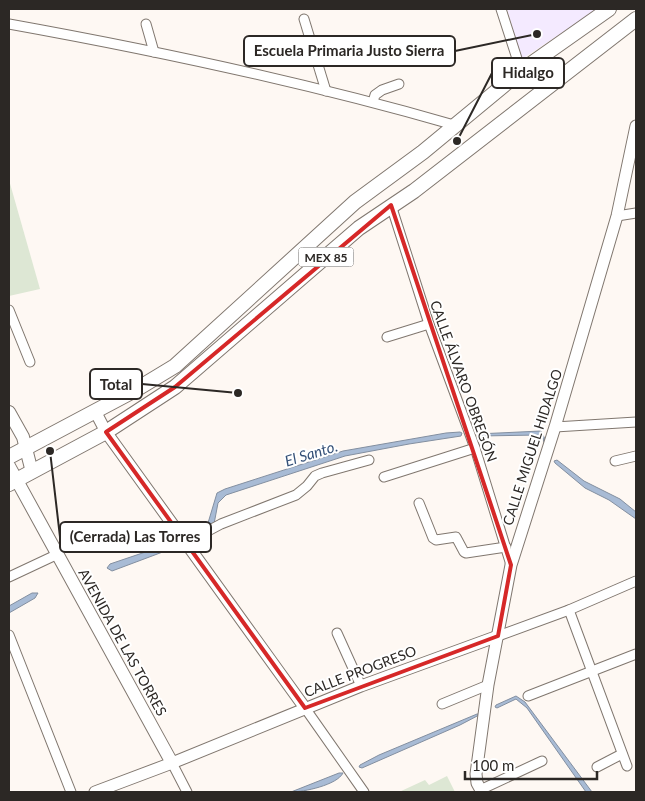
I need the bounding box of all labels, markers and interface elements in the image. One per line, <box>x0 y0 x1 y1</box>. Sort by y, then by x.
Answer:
callout: Escuela Primaria Justo Sierra <box>244 36 455 66</box>
text: Escuela Primaria Justo Sierra <box>254 41 444 59</box>
callout: Hidalgo <box>492 58 564 88</box>
text: Hidalgo <box>502 63 554 81</box>
road number: MEX 85 <box>298 248 354 266</box>
street label: CALLE ÁLVARO OBREGÓN <box>427 298 501 464</box>
street label: CALLE MIGUEL HIDALGO <box>499 367 565 527</box>
callout: Total <box>90 369 142 399</box>
text: Total <box>100 375 132 393</box>
water label: El Santo. <box>282 436 340 470</box>
callout: (Cerrada) Las Torres <box>60 522 211 552</box>
text: (Cerrada) Las Torres <box>70 527 201 545</box>
street label: AVENIDA DE LAS TORRES <box>75 565 171 719</box>
street label: CALLE PROGRESO <box>301 642 419 700</box>
scale bar <box>465 748 598 780</box>
text: 100 m <box>472 756 514 774</box>

